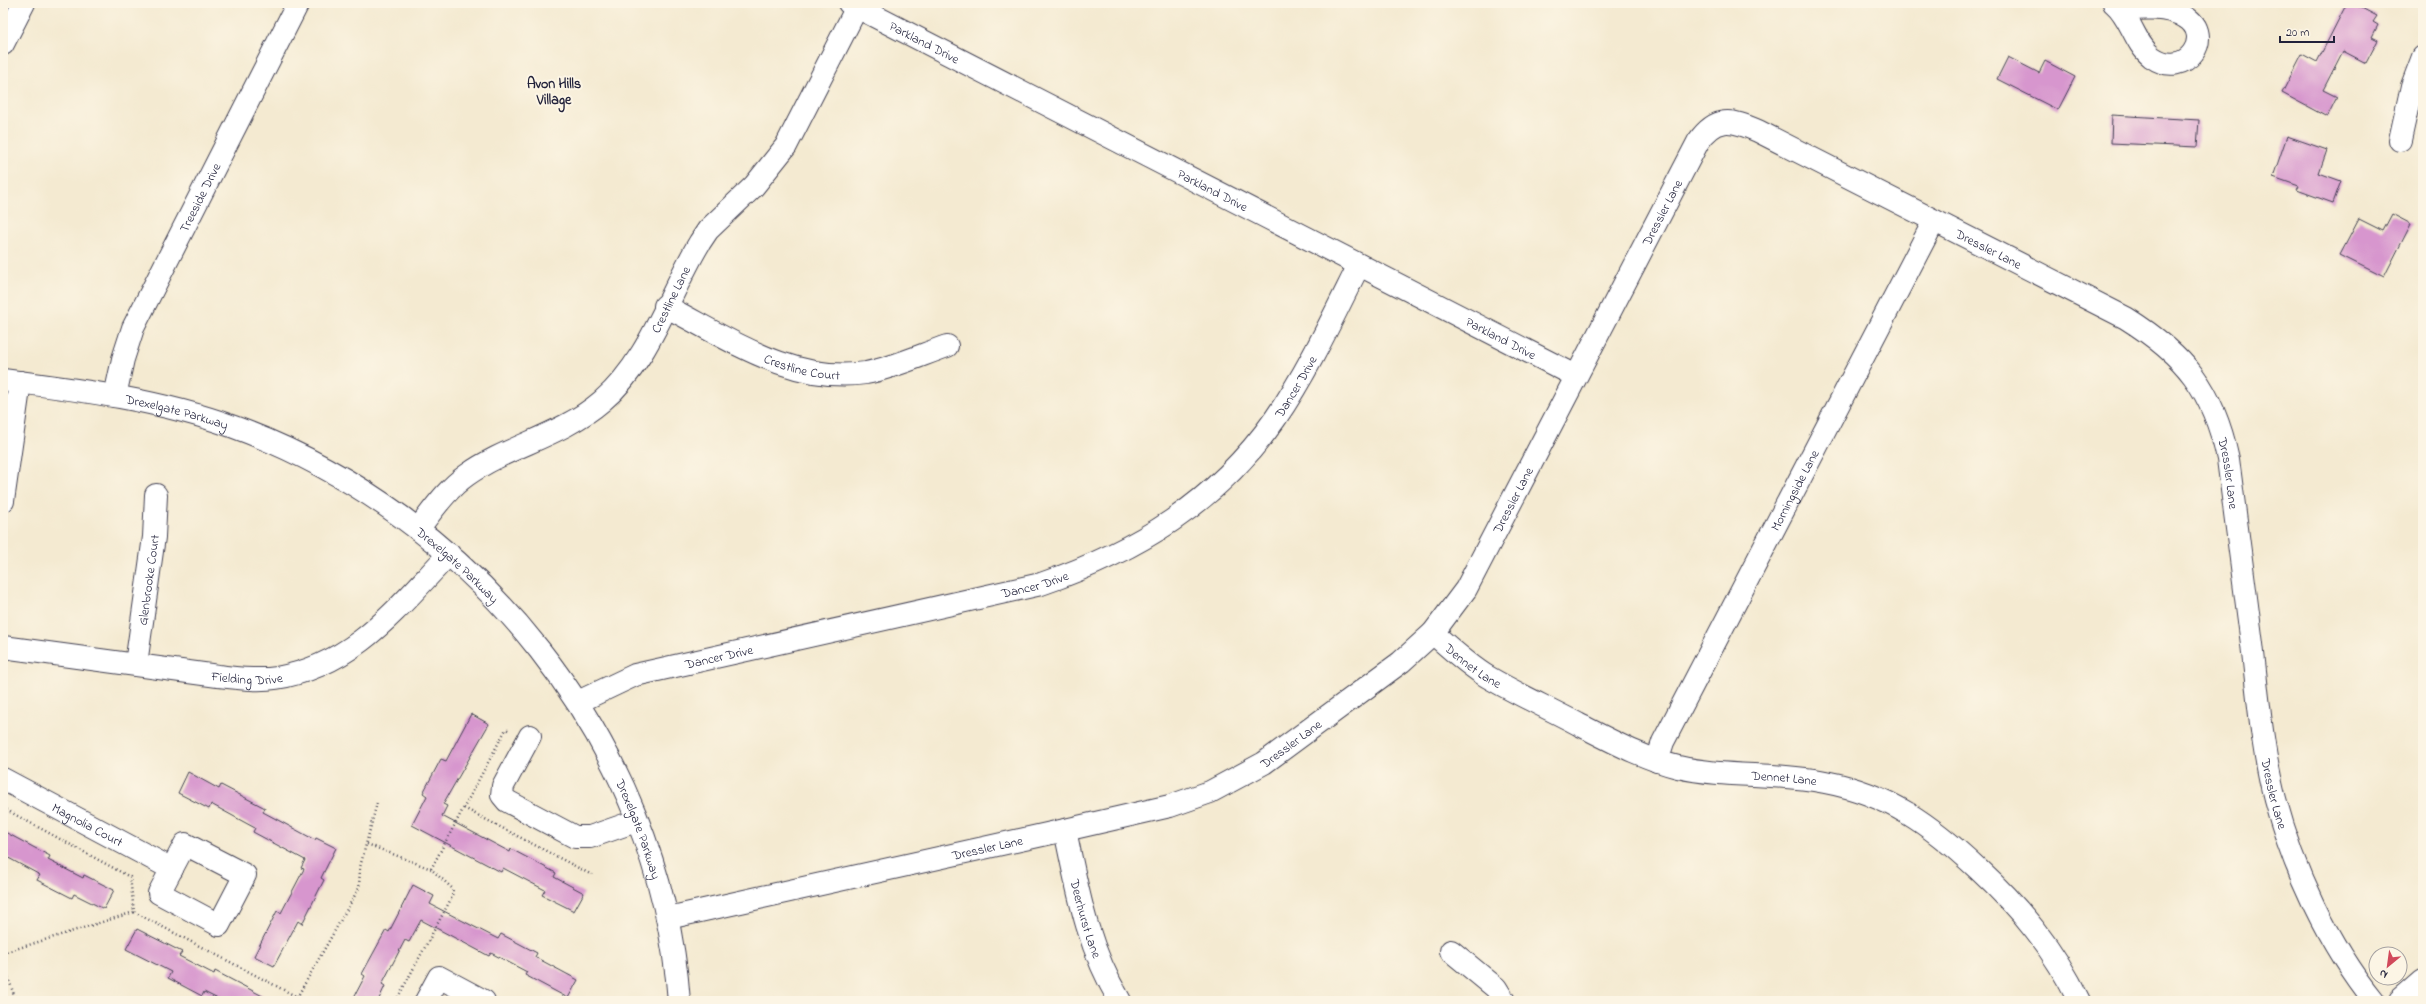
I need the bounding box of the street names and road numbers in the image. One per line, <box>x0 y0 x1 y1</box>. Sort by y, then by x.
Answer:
street label: Parkland Drive <box>885 17 963 69</box>
street label: Treeside Drive <box>175 160 226 236</box>
street label: Parkland Drive <box>1174 165 1251 217</box>
street label: Dressler Lane <box>1637 176 1688 250</box>
street label: Dressler Lane <box>1951 224 2025 275</box>
street label: Crestline Lane <box>647 263 696 337</box>
street label: Parkland Drive <box>1462 313 1539 365</box>
street label: Crestline Court <box>761 350 841 386</box>
street label: Dancer Drive <box>1270 353 1322 423</box>
street label: Drexelgate Parkway <box>123 390 231 436</box>
street label: Dressler Lane <box>2212 435 2242 510</box>
street label: Morningside Lane <box>1766 447 1825 535</box>
street label: Dressler Lane <box>1488 464 1539 538</box>
street label: Drexelgate Parkway <box>411 523 503 609</box>
street label: Glenbrooke Court <box>134 534 165 627</box>
street label: Dancer Drive <box>999 567 1072 604</box>
street label: Dennet Lane <box>1439 639 1505 694</box>
street label: Dancer Drive <box>682 641 755 675</box>
street label: Fielding Drive <box>209 667 285 691</box>
street label: Dressler Lane <box>1256 716 1326 774</box>
street label: Dressler Lane <box>2255 756 2291 832</box>
street label: Dennet Lane <box>1750 767 1818 791</box>
street label: Drexelgate Parkway <box>610 775 665 882</box>
street label: Magnolia Court <box>48 799 127 852</box>
street label: Dressler Lane <box>949 832 1025 866</box>
street label: Deerhurst Lane <box>1064 877 1106 961</box>

